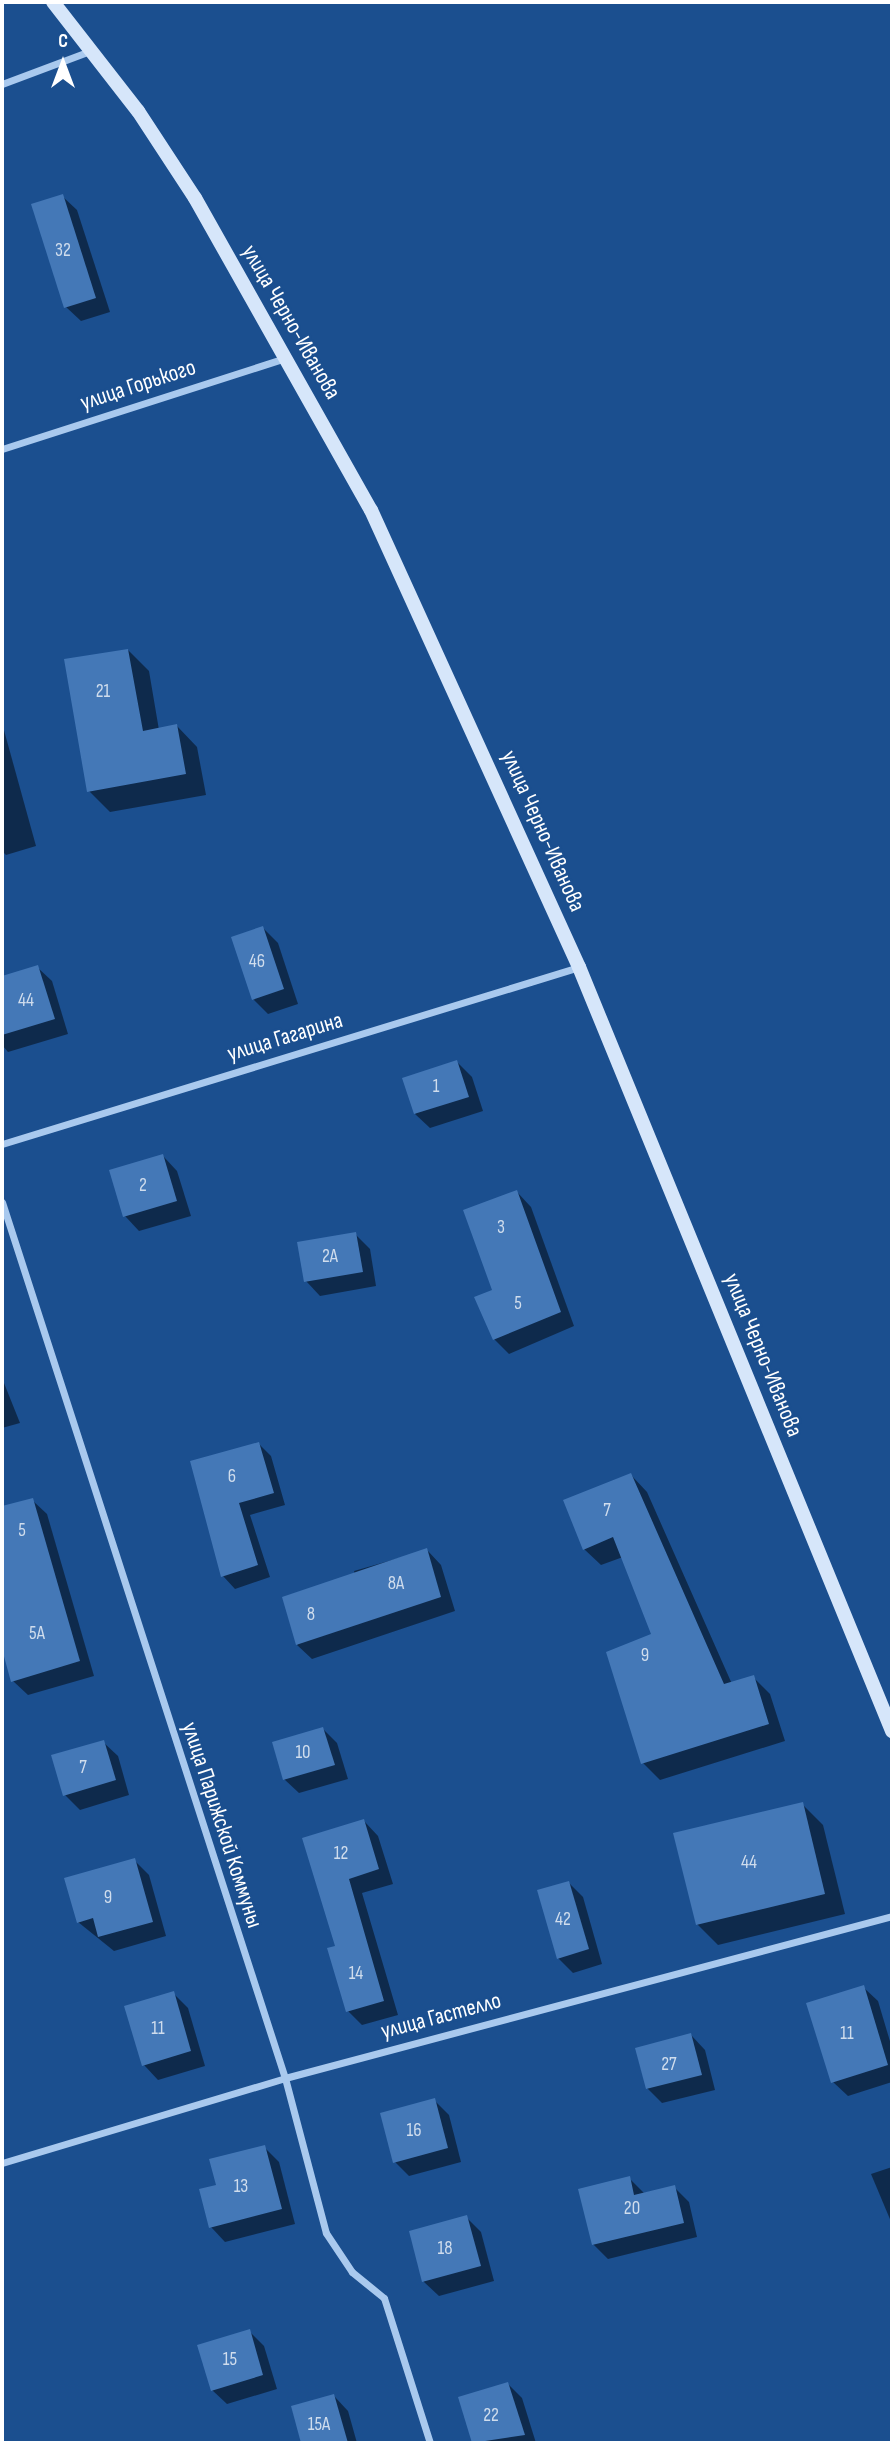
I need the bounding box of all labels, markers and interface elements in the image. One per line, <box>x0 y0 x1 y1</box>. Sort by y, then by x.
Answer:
north arrow <box>28 28 98 98</box>
text: С <box>58 30 68 53</box>
house number: 32 <box>55 240 71 262</box>
street label: улица Черно-Иванова <box>236 240 346 404</box>
street label: улица Горького <box>77 353 199 417</box>
house number: 21 <box>96 681 110 703</box>
street label: улица Черно-Иванова <box>495 746 591 916</box>
house number: 46 <box>249 951 265 973</box>
house number: 44 <box>18 990 34 1012</box>
street label: улица Гагарина <box>224 1006 346 1068</box>
house number: 1 <box>433 1076 439 1098</box>
house number: 2 <box>139 1175 147 1197</box>
house number: 3 <box>497 1217 505 1239</box>
house number: 2А <box>322 1246 338 1268</box>
street label: улица Черно-Иванова <box>718 1269 808 1441</box>
house number: 5 <box>514 1293 522 1315</box>
house number: 6 <box>228 1466 236 1488</box>
house number: 7 <box>603 1500 611 1522</box>
house number: 5 <box>18 1520 26 1542</box>
house number: 8А <box>388 1573 404 1595</box>
house number: 8 <box>307 1604 315 1626</box>
house number: 5А <box>29 1623 45 1645</box>
house number: 9 <box>641 1645 649 1667</box>
street label: улица Парижской Коммуны <box>176 1719 268 1931</box>
house number: 10 <box>295 1742 311 1764</box>
house number: 7 <box>79 1757 87 1779</box>
house number: 12 <box>334 1843 348 1865</box>
house number: 44 <box>741 1852 757 1874</box>
house number: 9 <box>104 1887 112 1909</box>
house number: 42 <box>555 1909 571 1931</box>
house number: 14 <box>349 1963 363 1985</box>
street label: улица Гастелло <box>378 1987 504 2045</box>
house number: 11 <box>151 2018 165 2040</box>
house number: 11 <box>840 2023 854 2045</box>
house number: 27 <box>661 2054 677 2076</box>
house number: 16 <box>407 2120 421 2142</box>
house number: 13 <box>234 2176 248 2198</box>
house number: 20 <box>624 2198 640 2220</box>
house number: 18 <box>438 2238 452 2260</box>
house number: 15 <box>223 2349 237 2371</box>
house number: 22 <box>483 2405 499 2427</box>
house number: 15А <box>308 2414 330 2436</box>

